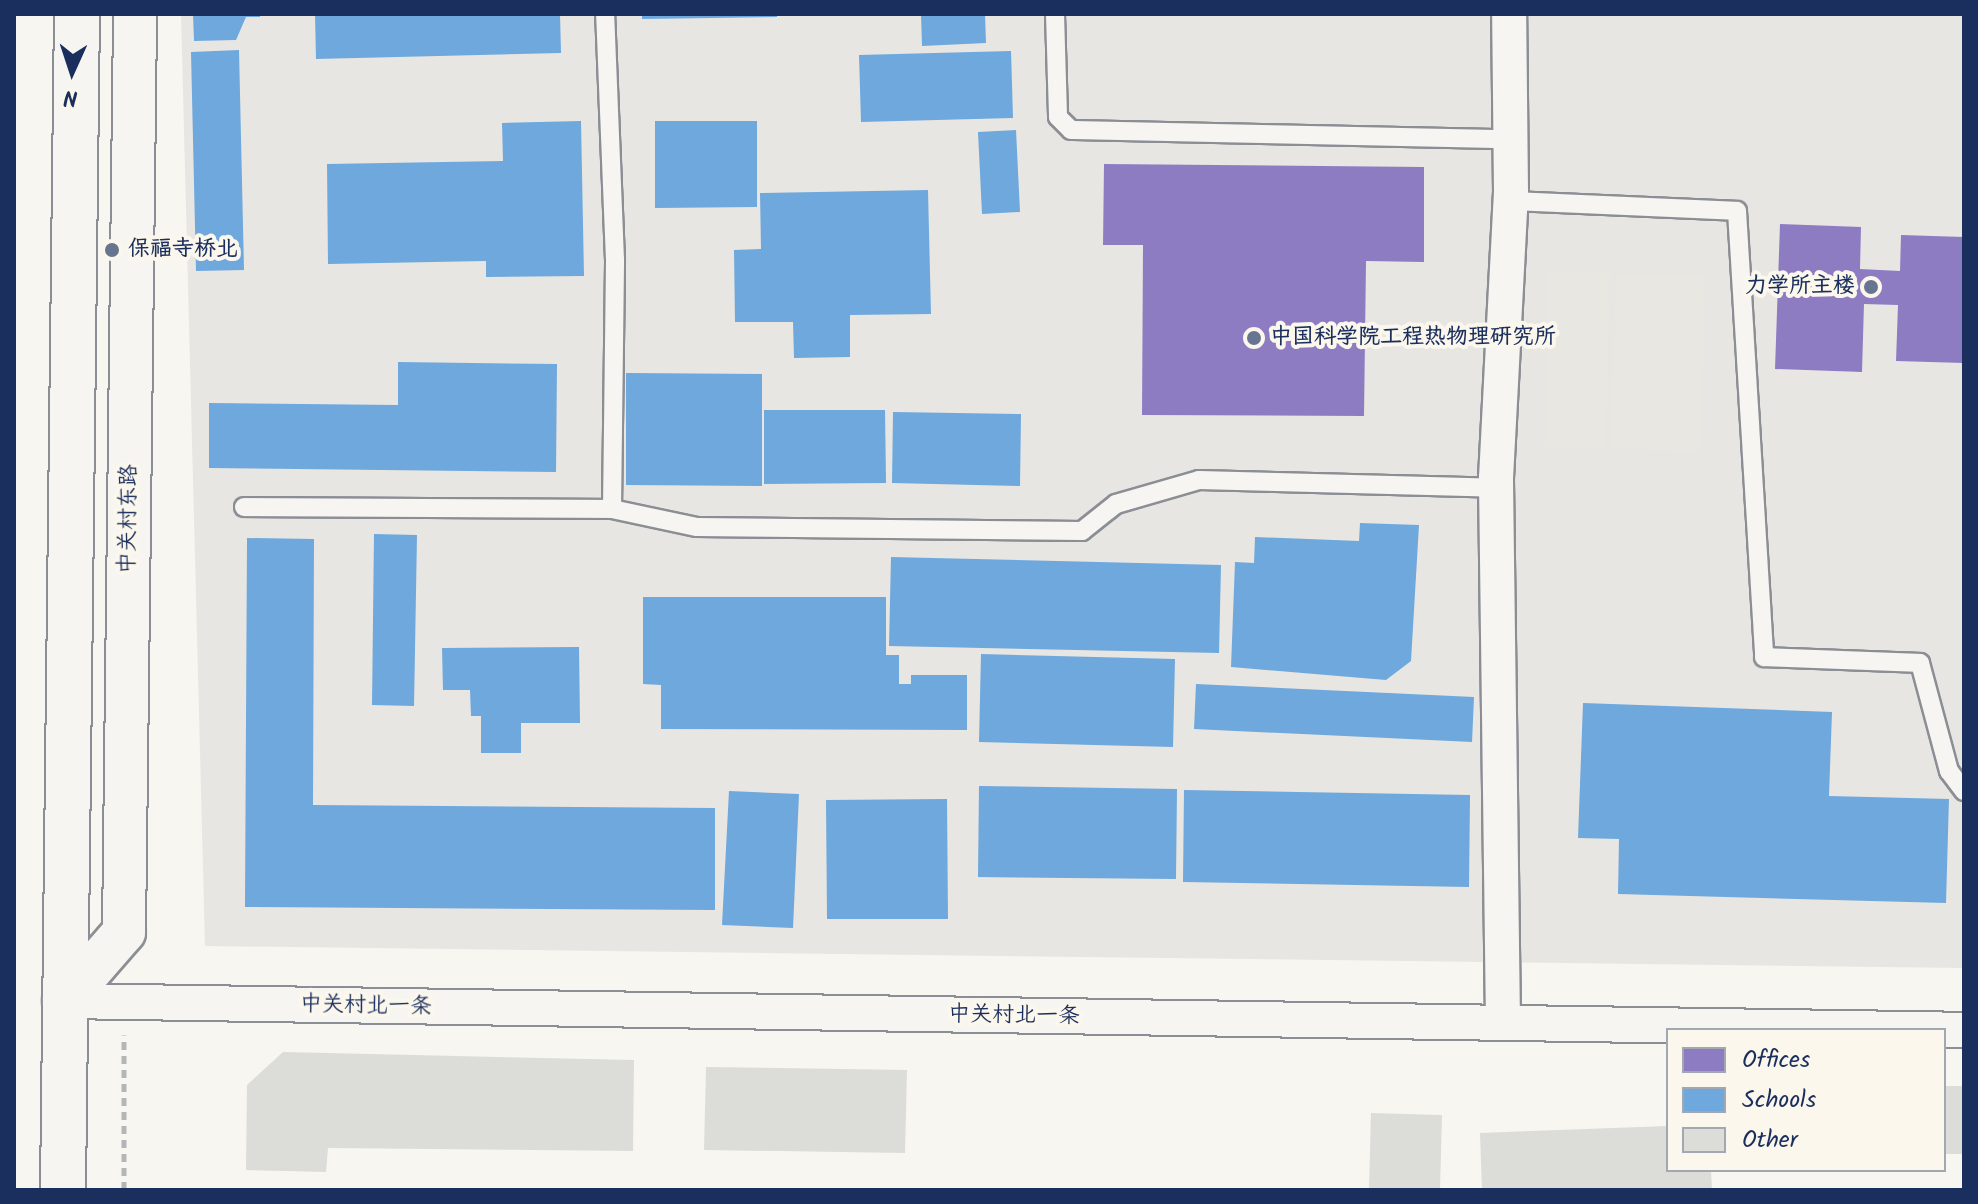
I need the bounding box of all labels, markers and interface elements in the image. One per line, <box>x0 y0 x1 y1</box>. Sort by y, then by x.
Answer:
north arrow <box>32 32 112 112</box>
text: N <box>63 79 79 114</box>
place label: 保福寺桥北 <box>128 237 238 263</box>
marker: 保福寺桥北 <box>103 241 121 259</box>
place label: 力学所主楼 <box>1745 274 1855 300</box>
marker: 力学所主楼 <box>1862 278 1880 296</box>
place label: 中国科学院工程热物理研究所 <box>1270 325 1556 351</box>
marker: 中国科学院工程热物理研究所 <box>1245 329 1263 347</box>
street label: 中关村东路 <box>115 464 143 574</box>
street label: 中关村北一条 <box>300 992 432 1020</box>
street label: 中关村北一条 <box>948 1002 1080 1030</box>
legend <box>1666 1028 1946 1172</box>
text: Offices <box>1742 1041 1810 1080</box>
text: Schools <box>1742 1081 1816 1120</box>
text: Other <box>1742 1121 1798 1160</box>

